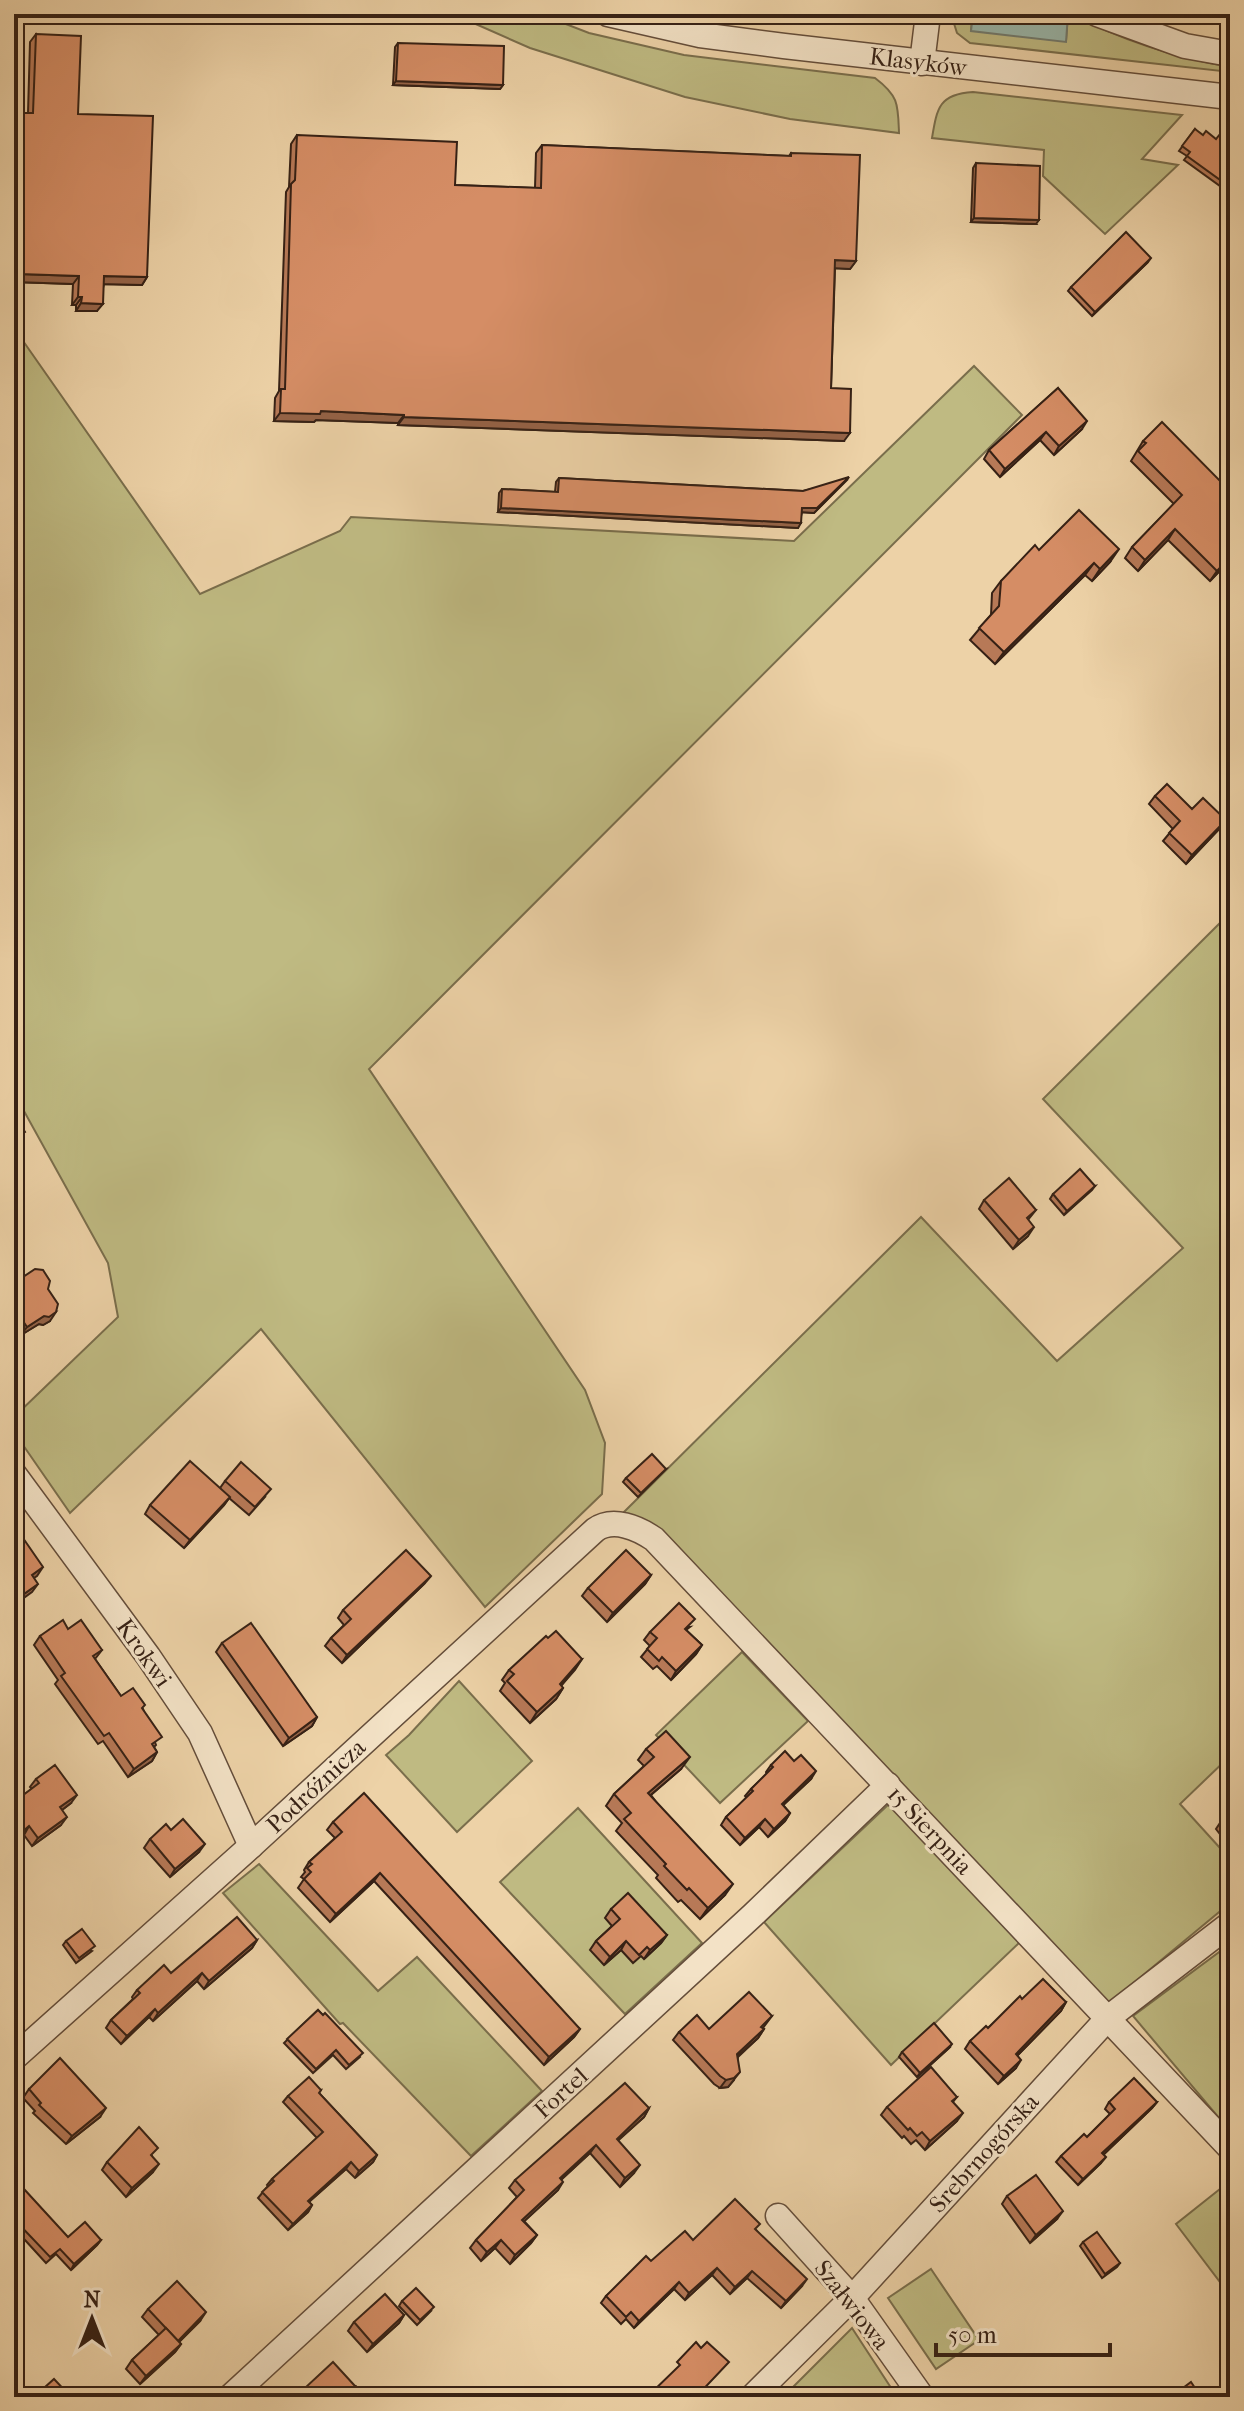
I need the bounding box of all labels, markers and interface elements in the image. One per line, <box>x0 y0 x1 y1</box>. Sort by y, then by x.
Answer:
street label: Klasyków <box>868 42 969 82</box>
street label: Krokwi <box>110 1613 178 1693</box>
street label: Podróżnicza <box>261 1732 372 1839</box>
street label: 15 Sierpnia <box>882 1780 979 1881</box>
street label: Fortel <box>529 2062 594 2124</box>
street label: Srebrnogórska <box>923 2087 1045 2218</box>
street label: Szałwiowa <box>808 2255 896 2356</box>
north arrow <box>52 2279 132 2359</box>
text: N <box>84 2287 101 2313</box>
scale bar <box>936 2307 1110 2357</box>
text: 50 m <box>948 2321 997 2349</box>

